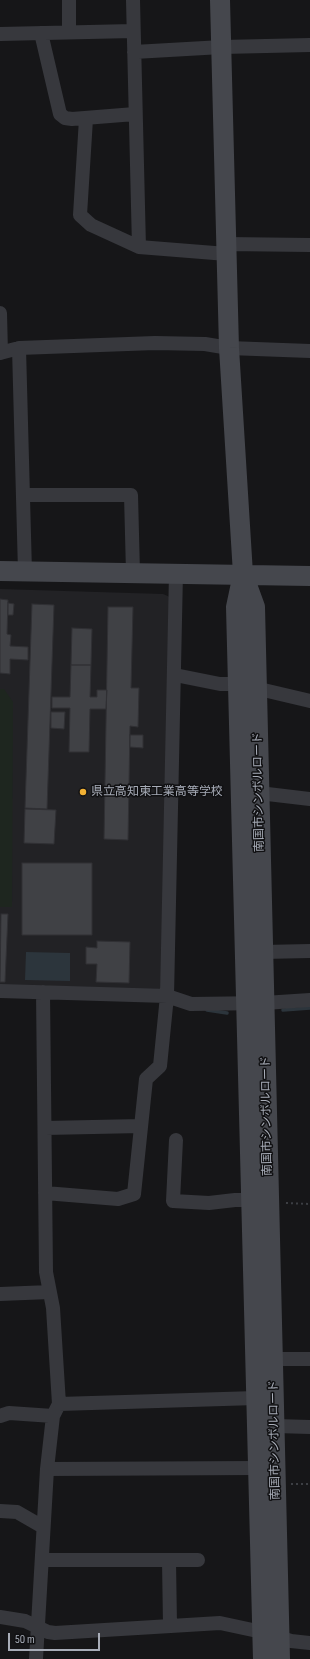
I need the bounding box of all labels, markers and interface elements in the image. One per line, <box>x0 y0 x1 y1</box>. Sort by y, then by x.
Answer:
street label: 南国市シンボルロード <box>251 732 267 852</box>
place label: 県立高知東工業高等学校 <box>91 785 223 799</box>
marker: 県立高知東工業高等学校 <box>78 787 88 797</box>
street label: 南国市シンボルロード <box>259 1056 275 1176</box>
street label: 南国市シンボルロード <box>267 1380 283 1500</box>
scale bar <box>10 1625 102 1651</box>
text: 50 m <box>15 1632 35 1647</box>

